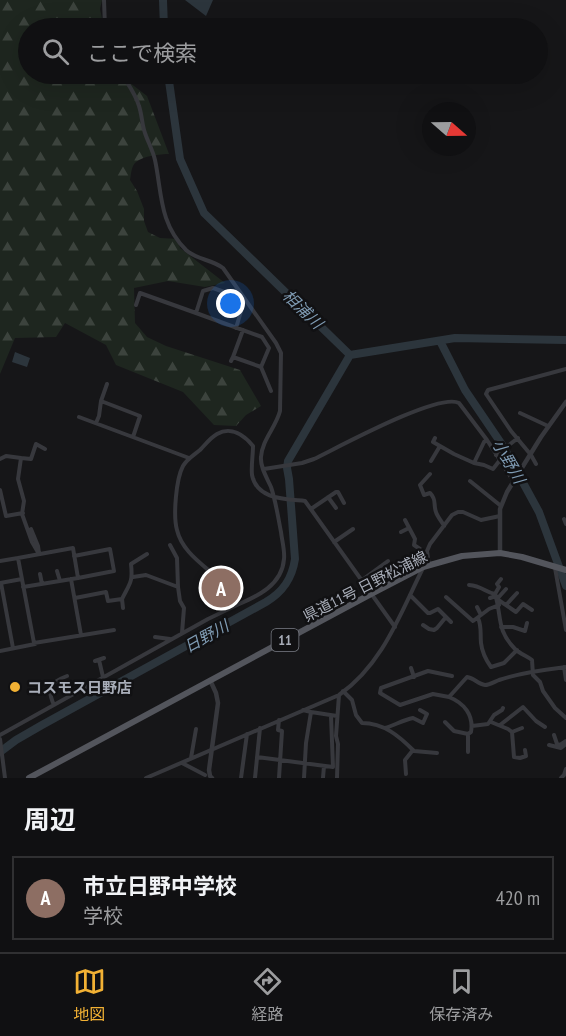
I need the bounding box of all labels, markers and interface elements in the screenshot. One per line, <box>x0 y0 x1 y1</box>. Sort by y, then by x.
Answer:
search box <box>18 18 548 84</box>
icon: search <box>39 35 72 68</box>
text: ここで検索 <box>87 39 197 67</box>
north arrow <box>422 102 476 156</box>
water label: 相浦川 <box>279 285 329 334</box>
your location <box>216 289 245 318</box>
water label: 小野川 <box>488 435 531 489</box>
street label: 県道11号 日野松浦線 <box>300 547 430 625</box>
pin: A <box>202 566 240 610</box>
water label: 日野川 <box>180 615 234 656</box>
road number: 11 <box>272 629 298 651</box>
place label: コスモス日野店 <box>27 678 132 697</box>
marker: コスモス日野店 <box>8 680 22 694</box>
text: 周辺 <box>24 803 76 836</box>
text: 市立日野中学校 <box>83 872 237 900</box>
text: A <box>40 885 51 911</box>
text: 420 m <box>496 885 540 911</box>
text: 学校 <box>83 903 123 929</box>
tab: 地図 <box>73 965 106 1025</box>
tab: 経路 <box>251 965 284 1025</box>
tab: 保存済み <box>429 965 493 1025</box>

